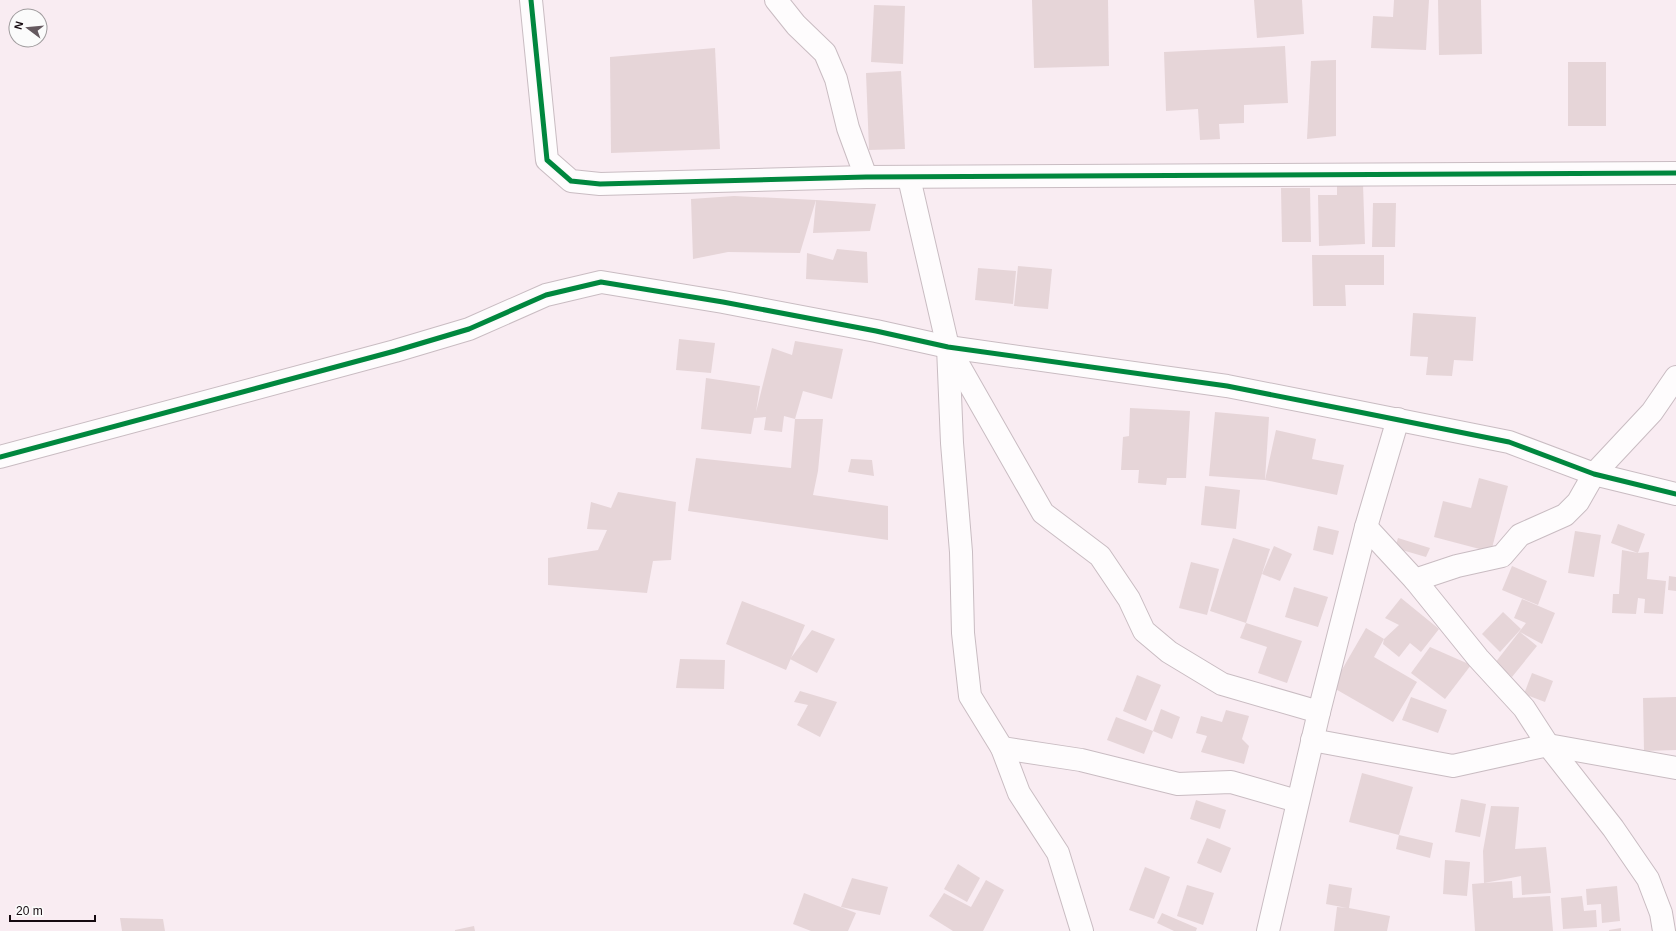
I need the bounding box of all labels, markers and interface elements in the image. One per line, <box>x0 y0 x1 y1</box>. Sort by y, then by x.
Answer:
north arrow <box>8 8 48 48</box>
text: N <box>12 20 25 31</box>
scale bar <box>10 897 95 923</box>
text: 20 m <box>16 904 43 918</box>

